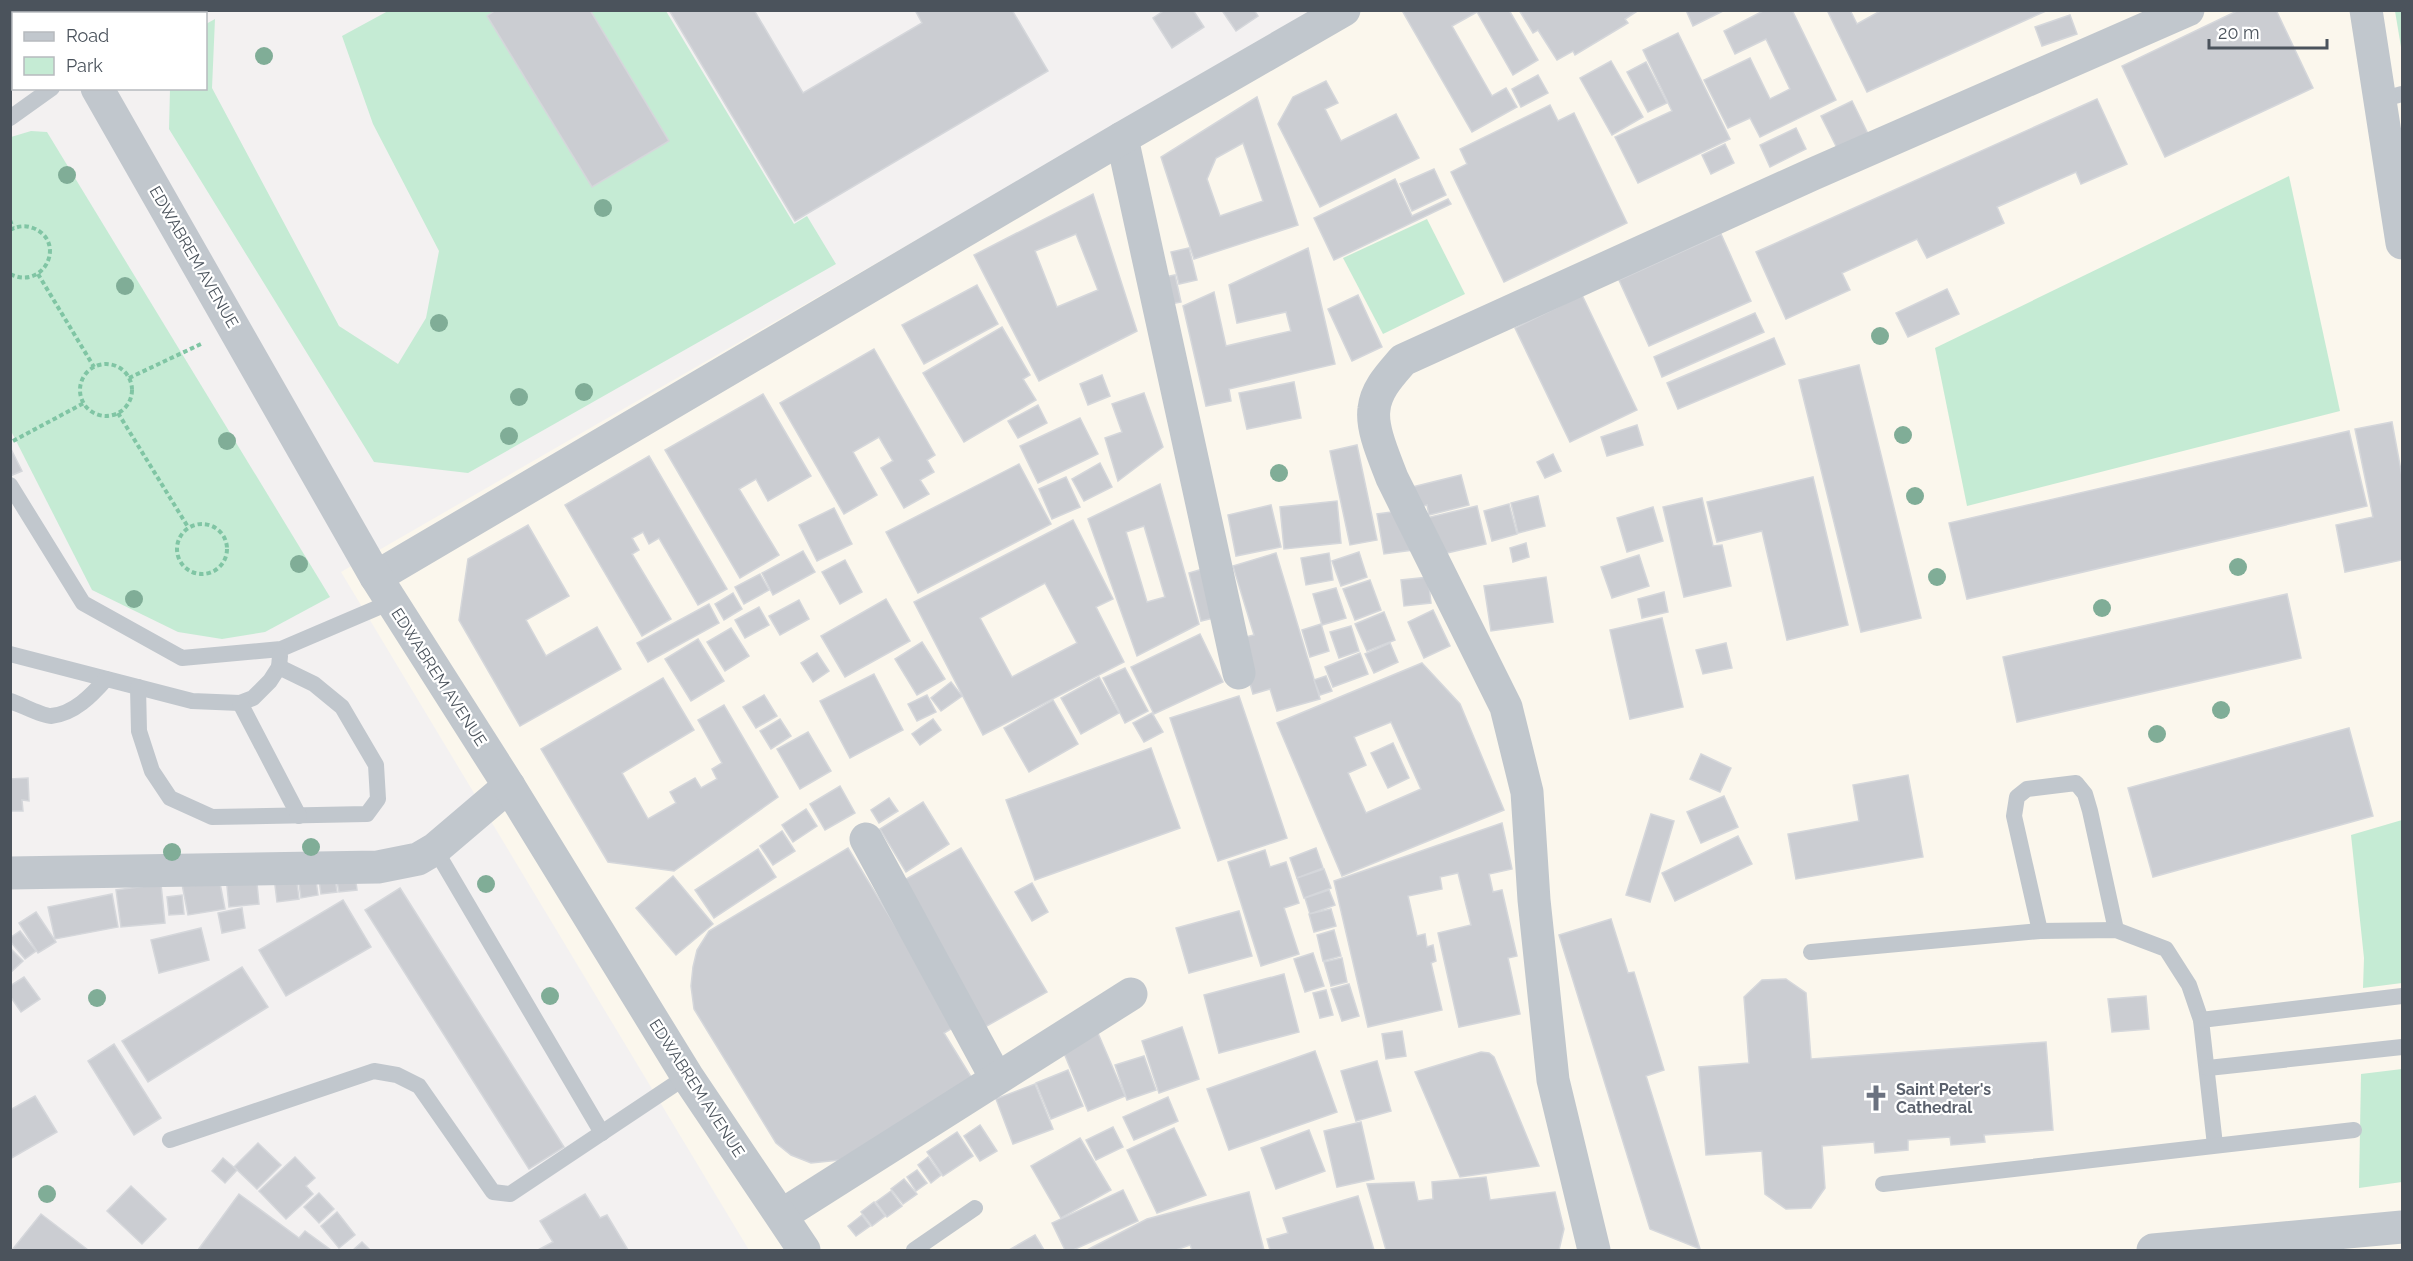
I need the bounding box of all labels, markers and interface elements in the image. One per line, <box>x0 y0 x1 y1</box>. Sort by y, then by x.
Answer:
legend <box>12 12 207 90</box>
scale bar <box>2209 12 2328 50</box>
text: 20 m <box>2218 22 2260 43</box>
text: Road <box>66 25 109 46</box>
text: Park <box>66 55 103 76</box>
street label: EDWABREM AVENUE <box>146 183 242 331</box>
street label: EDWABREM AVENUE <box>387 605 491 750</box>
street label: EDWABREM AVENUE <box>645 1016 749 1161</box>
place label: Saint Peter's Cathedral <box>1896 1080 1991 1117</box>
church icon: Saint Peter's Cathedral <box>1861 1083 1891 1113</box>

